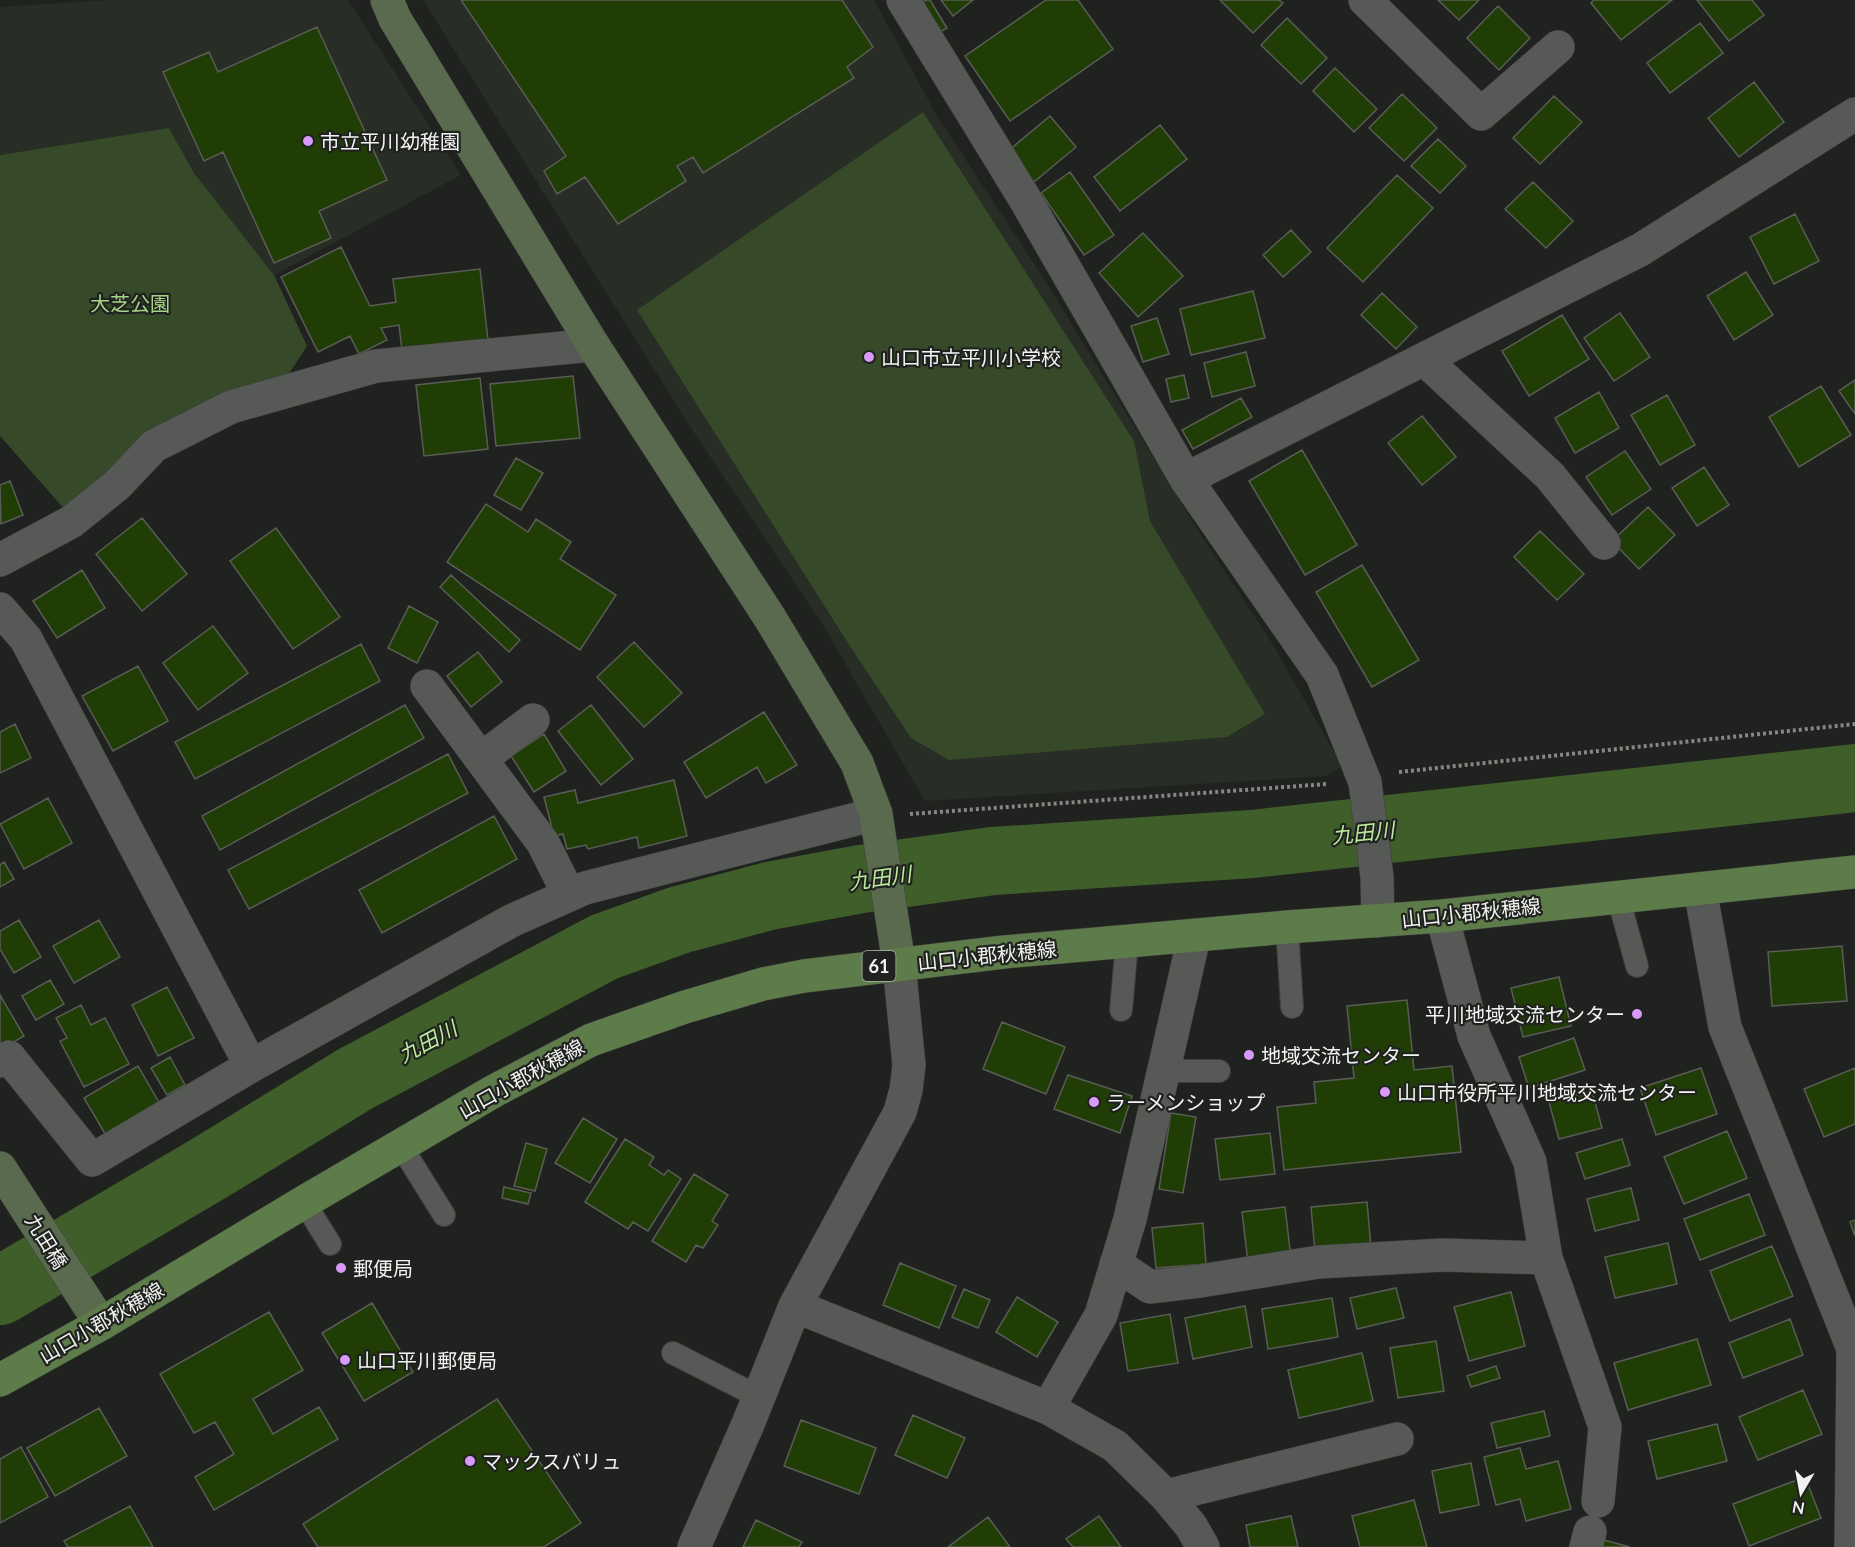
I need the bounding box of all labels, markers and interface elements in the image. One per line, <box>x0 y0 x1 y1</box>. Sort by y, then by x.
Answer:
place label: 市立平川幼稚園 <box>320 129 460 153</box>
marker: 市立平川幼稚園 <box>301 134 315 148</box>
park label: 大芝公園 <box>90 291 170 315</box>
place label: 山口市立平川小学校 <box>881 345 1061 369</box>
marker: 山口市立平川小学校 <box>862 350 876 364</box>
water label: 九田川 <box>1330 816 1398 848</box>
water label: 九田川 <box>847 860 915 894</box>
street label: 山口小郡秋穂線 <box>1400 893 1542 931</box>
street label: 山口小郡秋穂線 <box>916 936 1058 974</box>
road number: 61 <box>862 951 896 981</box>
place label: 平川地域交流センター <box>1425 1002 1625 1026</box>
marker: 平川地域交流センター <box>1630 1007 1644 1021</box>
water label: 九田川 <box>393 1014 462 1067</box>
street label: 山口小郡秋穂線 <box>454 1034 588 1122</box>
place label: 地域交流センター <box>1261 1043 1421 1067</box>
marker: 地域交流センター <box>1242 1048 1256 1062</box>
place label: 山口市役所平川地域交流センター <box>1397 1080 1697 1104</box>
marker: 山口市役所平川地域交流センター <box>1378 1085 1392 1099</box>
place label: ラーメンショップ <box>1106 1090 1265 1114</box>
marker: ラーメンショップ <box>1087 1095 1101 1109</box>
street label: 九田橋 <box>21 1209 73 1273</box>
place label: 郵便局 <box>353 1256 413 1280</box>
marker: 郵便局 <box>334 1261 348 1275</box>
street label: 山口小郡秋穂線 <box>34 1277 168 1367</box>
place label: 山口平川郵便局 <box>357 1348 497 1372</box>
marker: 山口平川郵便局 <box>338 1353 352 1367</box>
place label: マックスバリュ <box>482 1449 621 1473</box>
marker: マックスバリュ <box>463 1454 477 1468</box>
north arrow <box>1771 1463 1831 1523</box>
text: N <box>1791 1498 1806 1519</box>

